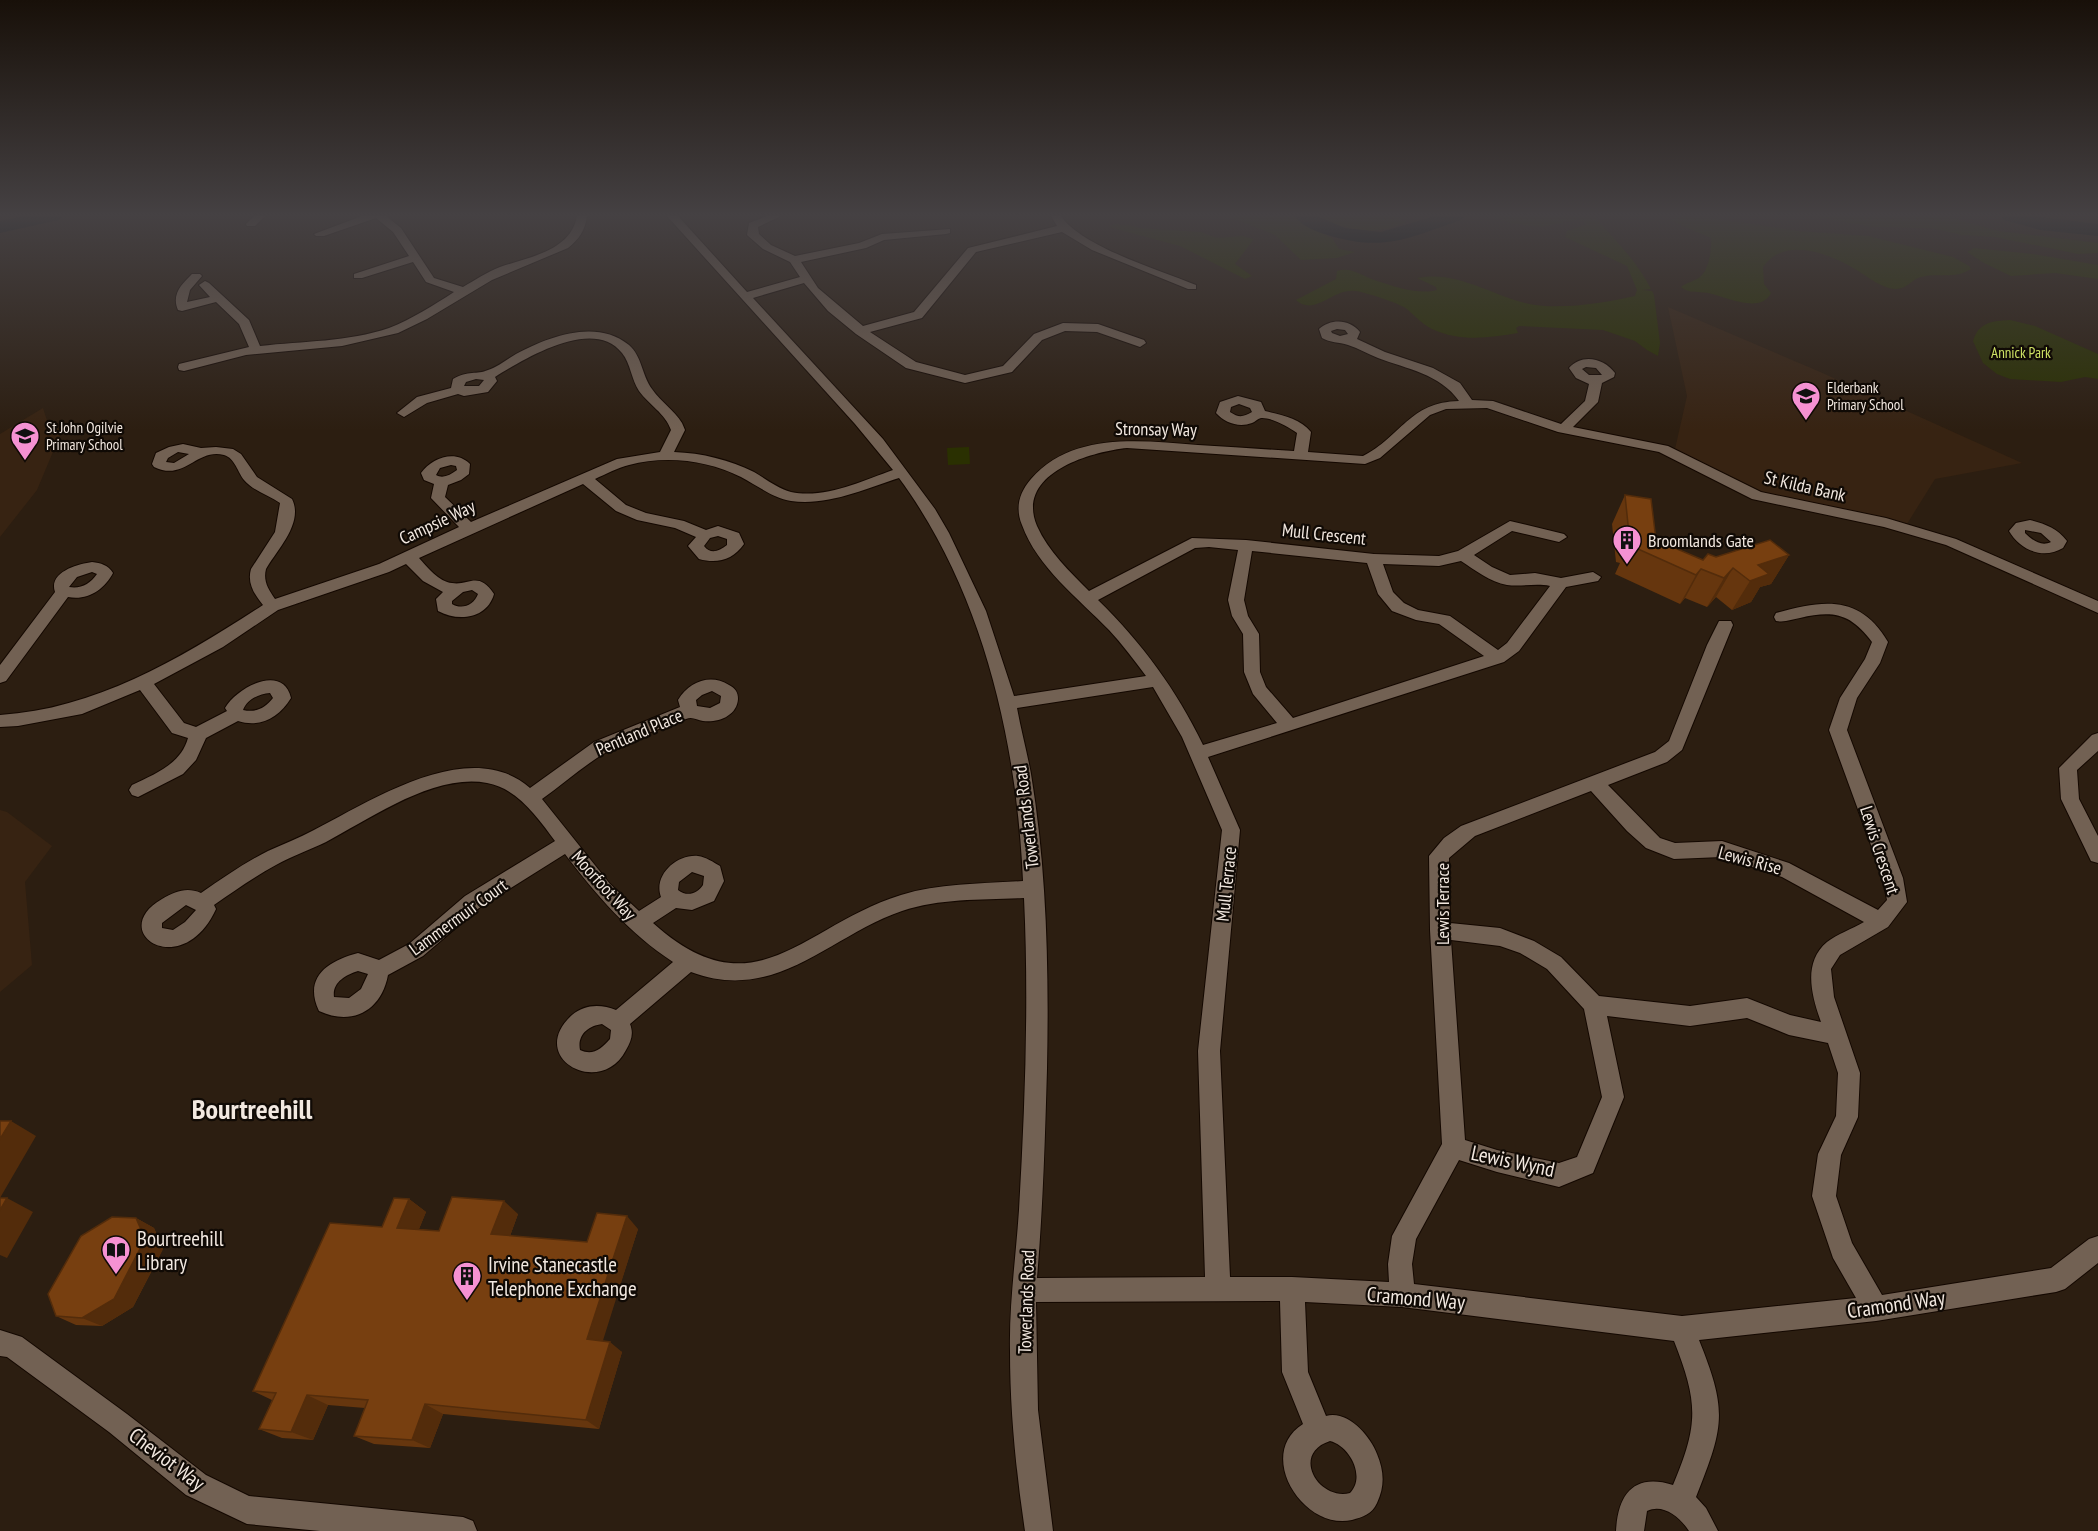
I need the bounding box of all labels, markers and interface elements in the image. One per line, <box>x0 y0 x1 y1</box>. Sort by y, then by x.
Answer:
park label: Annick Park <box>1991 343 2051 362</box>
place label: Elderbank Primary School <box>1827 378 1904 414</box>
school or university icon: Elderbank Primary School <box>1790 380 1822 422</box>
street label: Stronsay Way <box>1115 417 1197 441</box>
place label: St John Ogilvie Primary School <box>46 418 123 454</box>
school or university icon: St John Ogilvie Primary School <box>9 420 41 462</box>
street label: St Kilda Bank <box>1762 465 1848 507</box>
street label: Campsie Way <box>395 494 479 550</box>
street label: Mull Crescent <box>1281 518 1367 550</box>
building icon: Broomlands Gate <box>1611 524 1643 566</box>
place label: Broomlands Gate <box>1648 529 1754 552</box>
street label: Pentland Place <box>592 703 686 761</box>
street label: Towerlands Road <box>1008 764 1044 870</box>
street label: Lewis Crescent <box>1855 803 1905 897</box>
street label: Lewis Rise <box>1716 841 1784 879</box>
street label: Moorfoot Way <box>567 845 641 925</box>
street label: Mull Terrace <box>1211 845 1241 923</box>
street label: Lewis Terrace <box>1431 863 1454 945</box>
street label: Lammermuir Court <box>404 874 512 960</box>
district label: Bourtreehill <box>192 1090 312 1127</box>
street label: Lewis Wynd <box>1469 1139 1557 1183</box>
place label: Bourtreehill Library <box>137 1225 224 1276</box>
library icon: Bourtreehill Library <box>100 1234 132 1276</box>
street label: Towerlands Road <box>1013 1249 1039 1355</box>
place label: Irvine Stanecastle Telephone Exchange <box>488 1251 637 1302</box>
building icon: Irvine Stanecastle Telephone Exchange <box>451 1260 483 1302</box>
street label: Cramond Way <box>1366 1280 1466 1316</box>
street label: Cramond Way <box>1845 1284 1947 1324</box>
street label: Cheviot Way <box>124 1422 211 1496</box>

